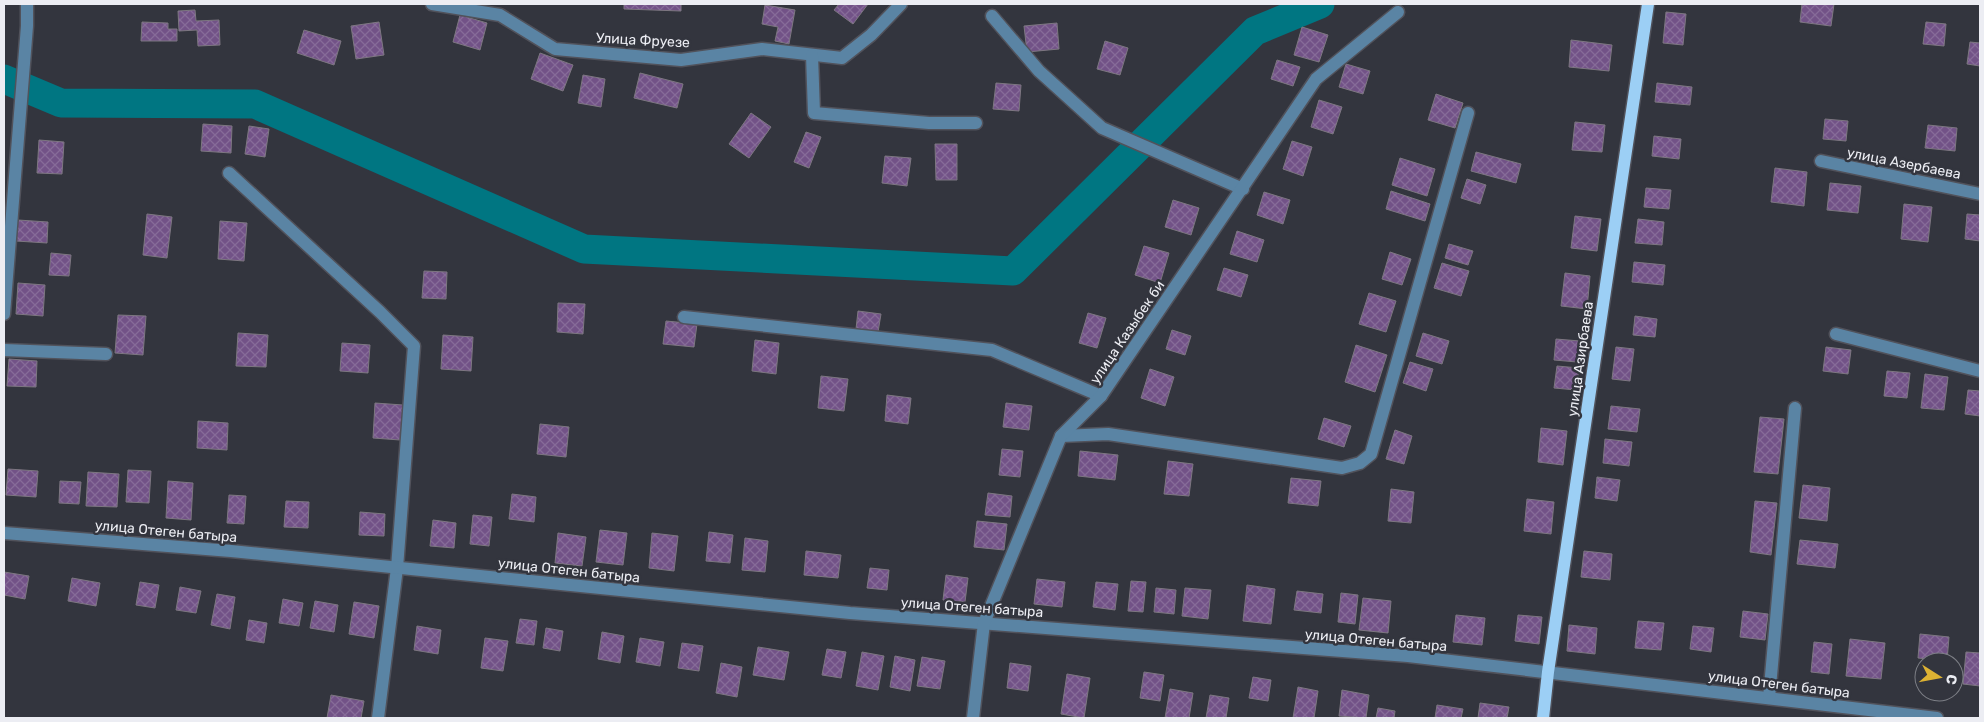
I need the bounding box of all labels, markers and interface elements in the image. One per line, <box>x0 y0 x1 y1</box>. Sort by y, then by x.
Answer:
street label: Улица Фруезе <box>596 30 690 51</box>
street label: улица Азербаева <box>1845 144 1962 183</box>
street label: улица Казыбек би <box>1087 277 1168 387</box>
street label: улица Азирбаева <box>1564 300 1597 418</box>
street label: улица Отеген батыра <box>94 517 238 546</box>
street label: улица Отеген батыра <box>497 555 641 586</box>
street label: улица Отеген батыра <box>900 594 1044 621</box>
street label: улица Отеген батыра <box>1304 626 1448 655</box>
north arrow <box>1914 652 1964 702</box>
street label: улица Отеген батыра <box>1707 667 1851 702</box>
text: С <box>1942 673 1961 686</box>

